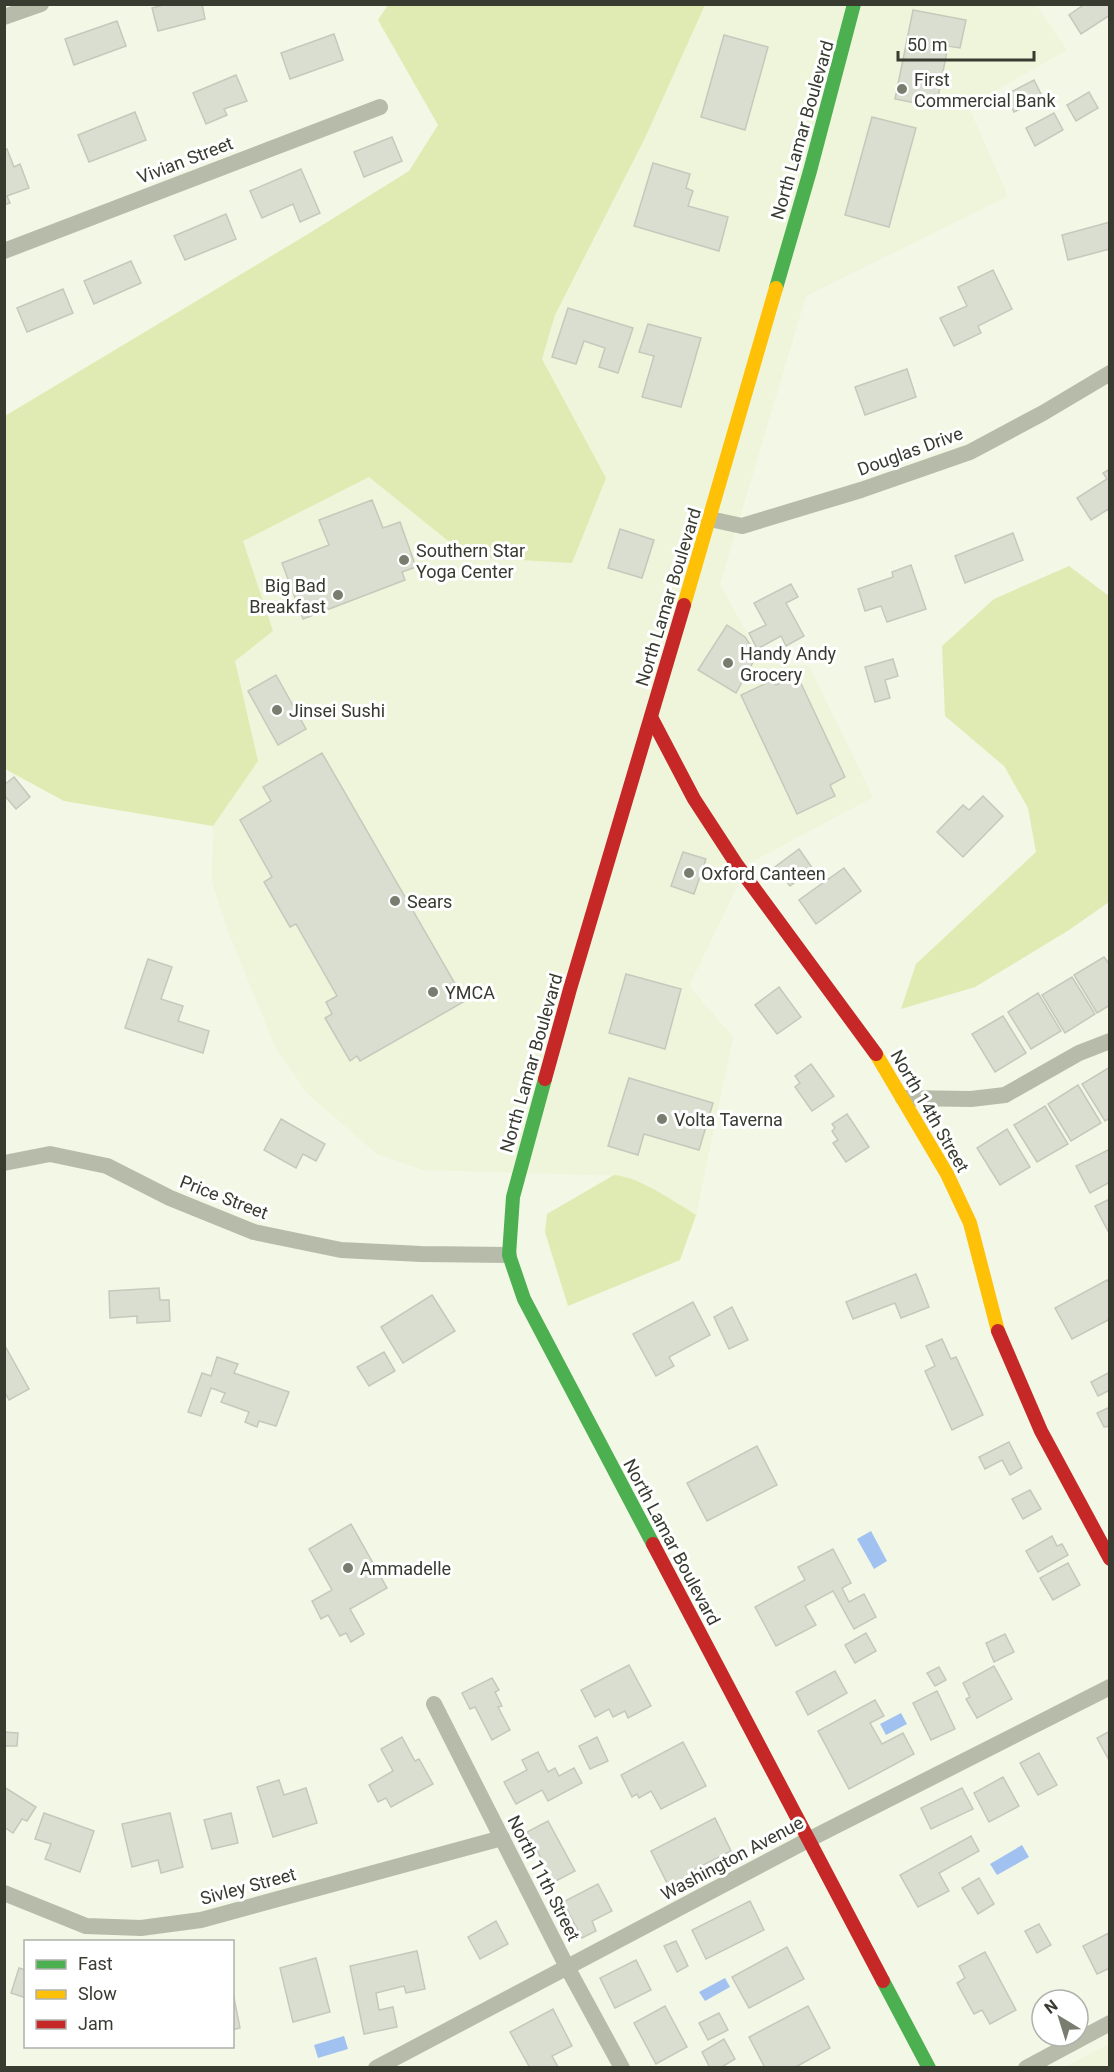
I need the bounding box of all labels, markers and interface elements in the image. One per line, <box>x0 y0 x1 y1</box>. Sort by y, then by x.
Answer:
scale bar <box>898 24 1034 62</box>
text: 50 m <box>907 34 947 55</box>
street label: North Lamar Boulevard <box>766 38 838 222</box>
place label: First Commercial Bank <box>914 69 1056 111</box>
marker: First Commercial Bank <box>895 82 909 96</box>
street label: Vivian Street <box>134 132 236 188</box>
street label: Douglas Drive <box>854 422 966 480</box>
street label: North Lamar Boulevard <box>631 505 705 689</box>
place label: Southern Star Yoga Center <box>416 540 525 582</box>
marker: Southern Star Yoga Center <box>397 553 411 567</box>
place label: Big Bad Breakfast <box>249 575 326 617</box>
marker: Big Bad Breakfast <box>331 588 345 602</box>
place label: Handy Andy Grocery <box>740 643 837 685</box>
marker: Handy Andy Grocery <box>721 656 735 670</box>
place label: Jinsei Sushi <box>289 700 385 721</box>
marker: Jinsei Sushi <box>270 703 284 717</box>
place label: Oxford Canteen <box>701 863 826 884</box>
marker: Oxford Canteen <box>682 866 696 880</box>
place label: Sears <box>407 891 452 912</box>
marker: Sears <box>388 894 402 908</box>
street label: North Lamar Boulevard <box>495 971 567 1155</box>
place label: YMCA <box>445 982 495 1003</box>
marker: YMCA <box>426 985 440 999</box>
street label: North 14th Street <box>886 1046 974 1176</box>
place label: Volta Taverna <box>674 1109 783 1130</box>
marker: Volta Taverna <box>655 1112 669 1126</box>
street label: Price Street <box>177 1171 271 1223</box>
street label: North Lamar Boulevard <box>619 1455 725 1629</box>
place label: Ammadelle <box>360 1558 451 1579</box>
marker: Ammadelle <box>341 1561 355 1575</box>
street label: North 11th Street <box>503 1812 585 1944</box>
street label: Washington Avenue <box>657 1812 807 1904</box>
street label: Sivley Street <box>198 1863 298 1909</box>
legend <box>24 1940 234 2048</box>
text: Fast <box>78 1953 113 1974</box>
text: Slow <box>78 1983 117 2004</box>
north arrow <box>1030 1988 1090 2048</box>
text: N <box>1041 1996 1061 2018</box>
text: Jam <box>78 2013 114 2034</box>

